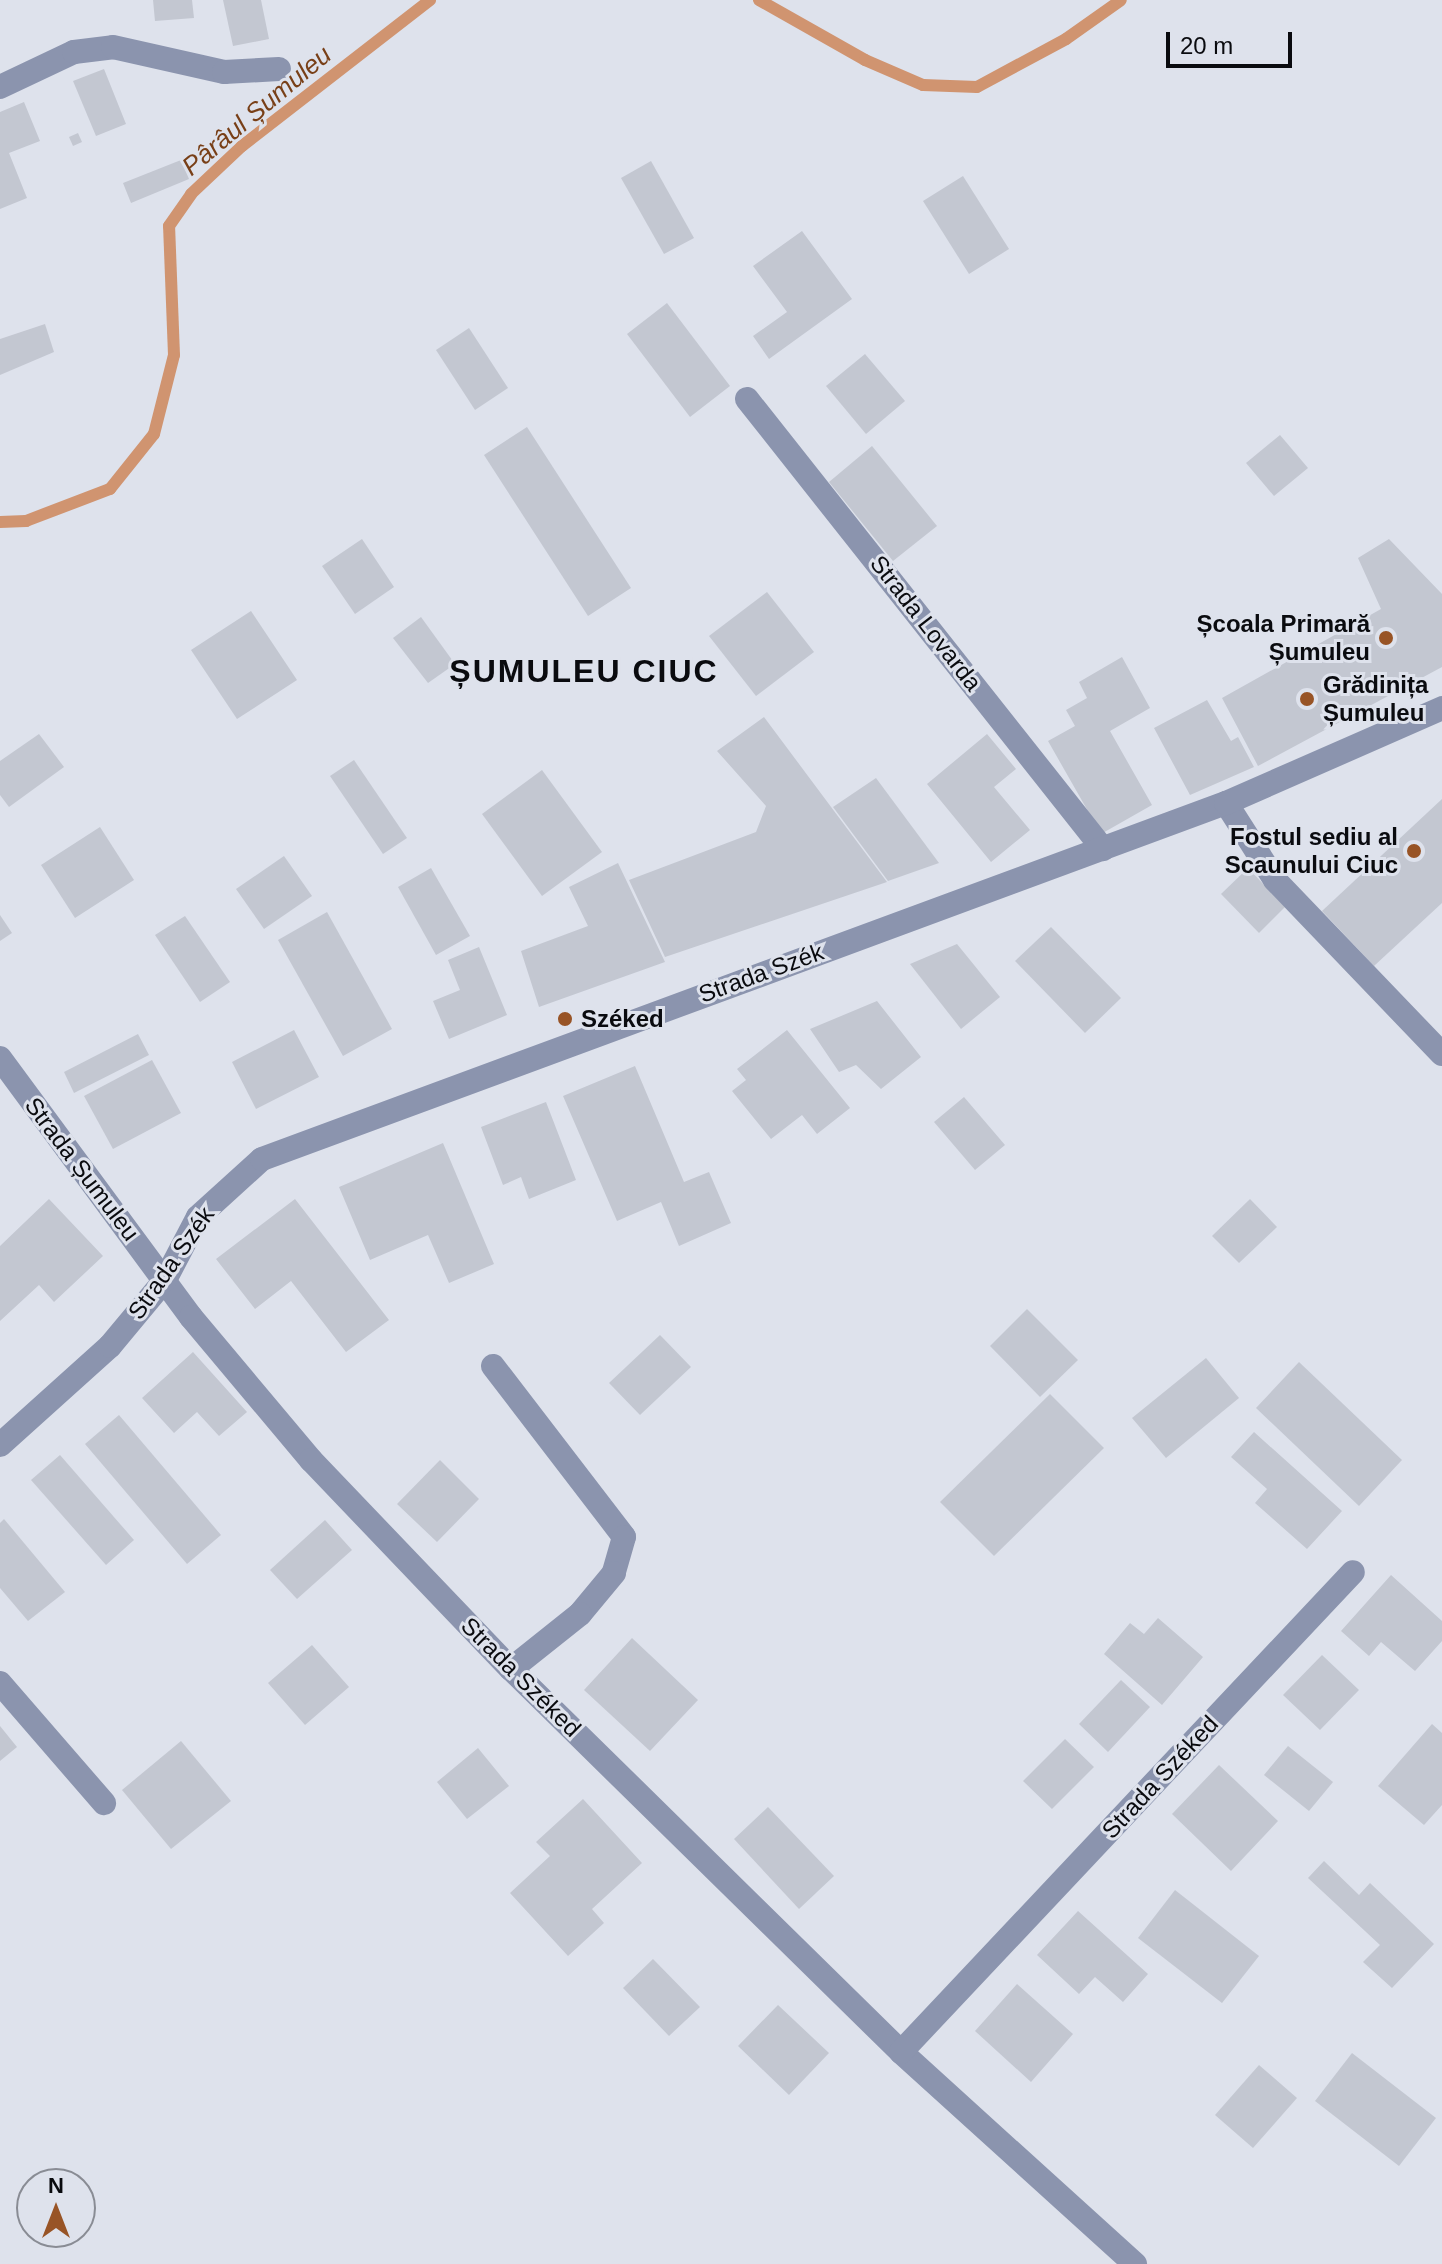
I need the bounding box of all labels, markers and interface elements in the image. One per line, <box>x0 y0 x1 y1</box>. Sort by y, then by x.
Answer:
scale bar <box>1170 16 1296 66</box>
text: 20 m <box>1180 32 1233 59</box>
water label: Pârâul Șumuleu <box>176 40 338 182</box>
street label: Strada Lovarda <box>864 549 988 697</box>
place label: Școala Primară Șumuleu <box>1197 610 1370 666</box>
marker: Școala Primară Șumuleu <box>1377 629 1395 647</box>
district label: ȘUMULEU CIUC <box>449 652 719 690</box>
place label: Grădinița Șumuleu <box>1323 671 1428 727</box>
marker: Grădinița Șumuleu <box>1298 690 1316 708</box>
place label: Fostul sediu al Scaunului Ciuc <box>1225 823 1398 879</box>
marker: Fostul sediu al Scaunului Ciuc <box>1405 842 1423 860</box>
street label: Strada Szék <box>695 937 827 1009</box>
place label: Széked <box>581 1005 664 1033</box>
marker: Széked <box>556 1010 574 1028</box>
street label: Strada Șumuleu <box>19 1092 145 1246</box>
street label: Strada Szék <box>122 1201 220 1325</box>
street label: Strada Széked <box>455 1611 587 1743</box>
street label: Strada Széked <box>1096 1710 1224 1844</box>
north arrow <box>16 2168 96 2248</box>
text: N <box>48 2173 64 2198</box>

